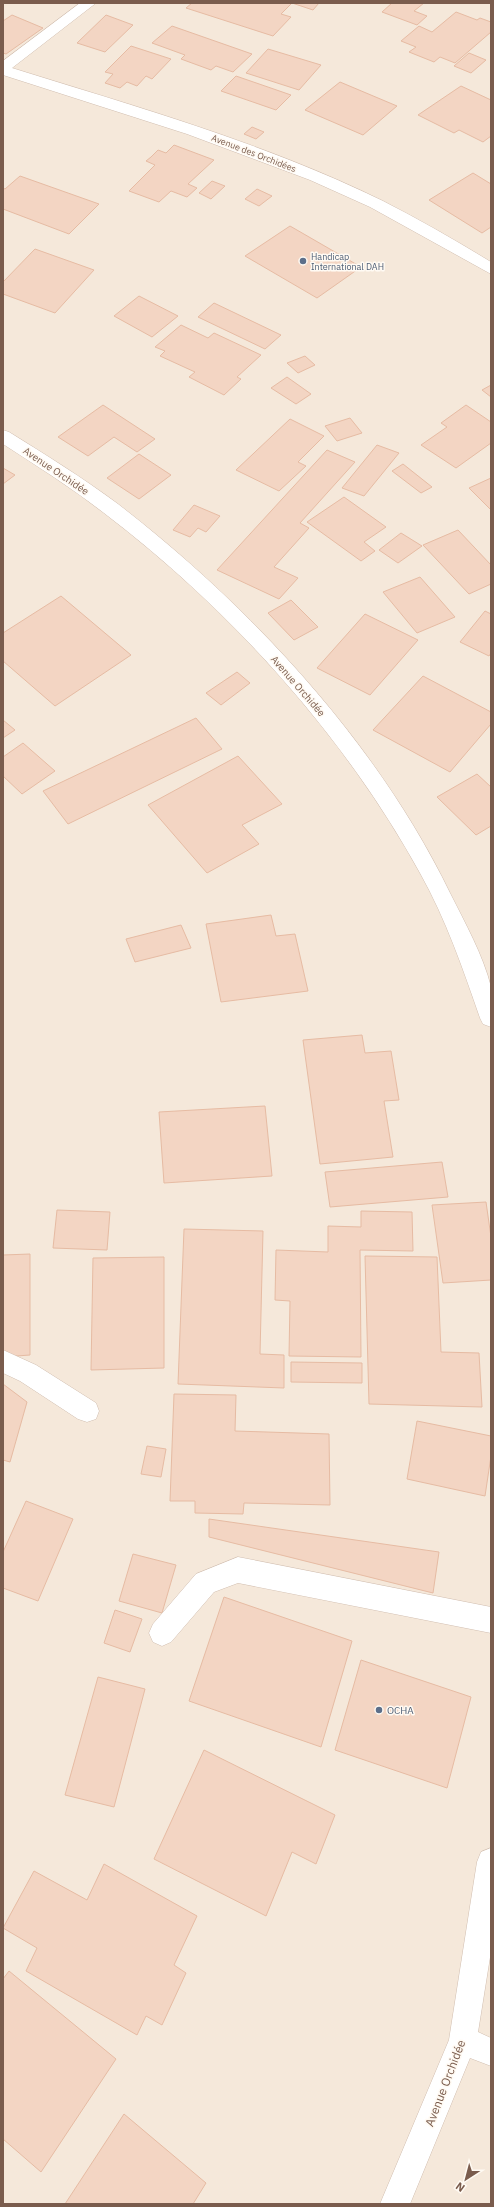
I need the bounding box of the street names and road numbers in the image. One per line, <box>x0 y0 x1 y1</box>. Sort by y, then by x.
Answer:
street label: Avenue des Orchidées <box>210 132 298 174</box>
street label: Avenue Orchidée <box>21 444 92 498</box>
street label: Avenue Orchidée <box>268 653 328 719</box>
street label: Avenue Orchidée <box>422 2037 469 2129</box>

